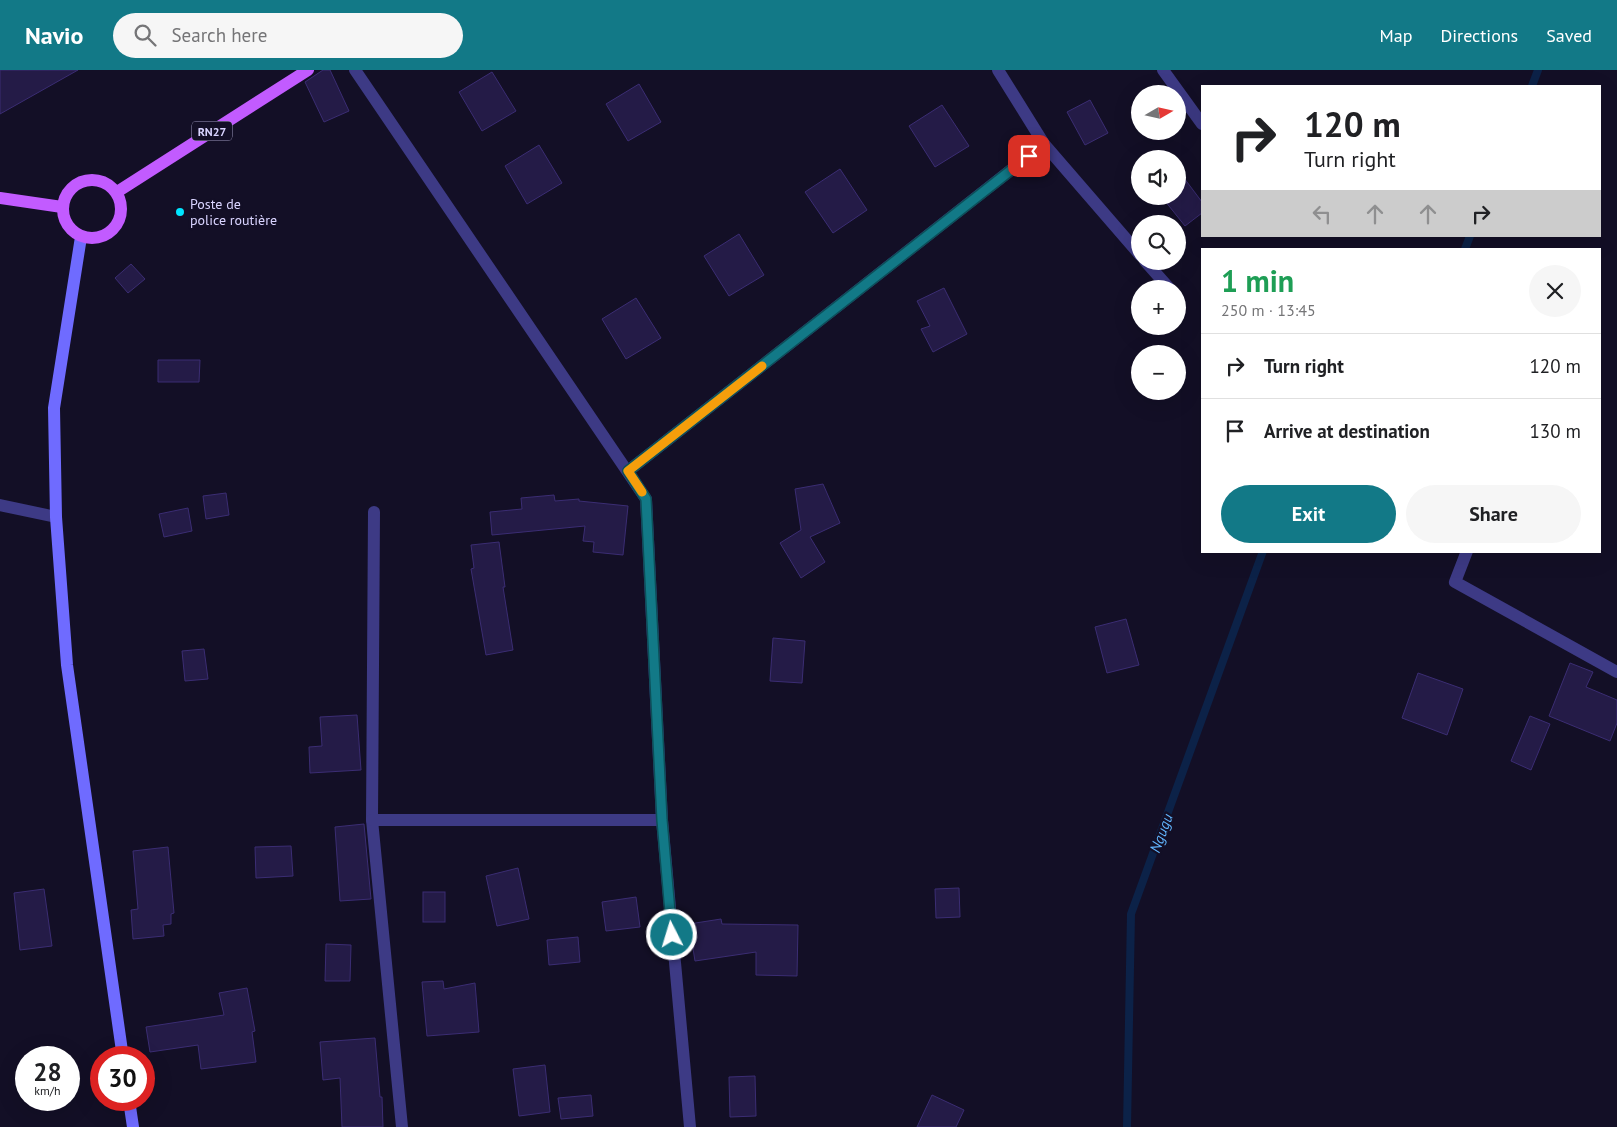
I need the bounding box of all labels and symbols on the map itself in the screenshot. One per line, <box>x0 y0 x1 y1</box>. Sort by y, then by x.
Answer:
north arrow <box>1131 85 1186 140</box>
road number: RN27 <box>192 121 232 140</box>
pin <box>1008 135 1050 177</box>
place label: Poste de police routière <box>190 195 277 229</box>
marker: Poste de police routière <box>174 206 186 218</box>
water label: Ngugu <box>1145 811 1177 855</box>
position arrow <box>645 908 697 960</box>
speed limit sign: 30 <box>90 1046 155 1111</box>

